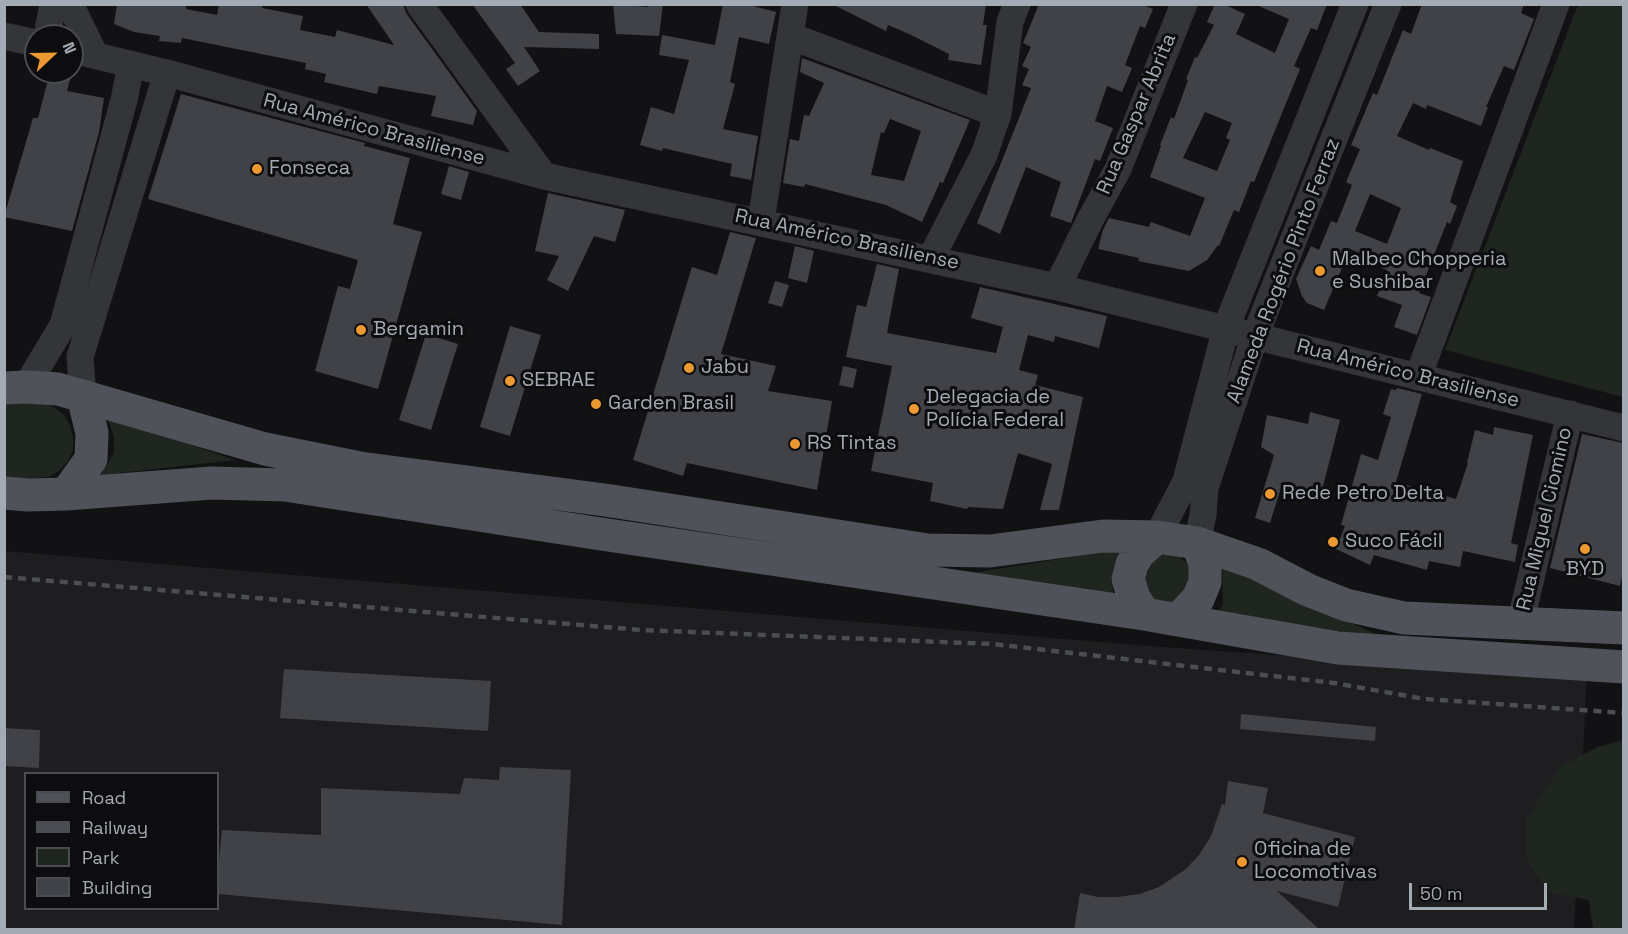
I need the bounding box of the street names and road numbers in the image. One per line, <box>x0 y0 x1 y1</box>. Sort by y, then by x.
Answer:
street label: Rua Gaspar Abrita <box>1092 30 1182 198</box>
street label: Rua Américo Brasiliense <box>260 89 488 171</box>
street label: Alameda Rogério Pinto Ferraz <box>1222 135 1346 407</box>
street label: Rua Américo Brasiliense <box>733 204 961 276</box>
street label: Rua Américo Brasiliense <box>1294 335 1522 413</box>
street label: Rua Miguel Ciomino <box>1512 425 1578 613</box>

